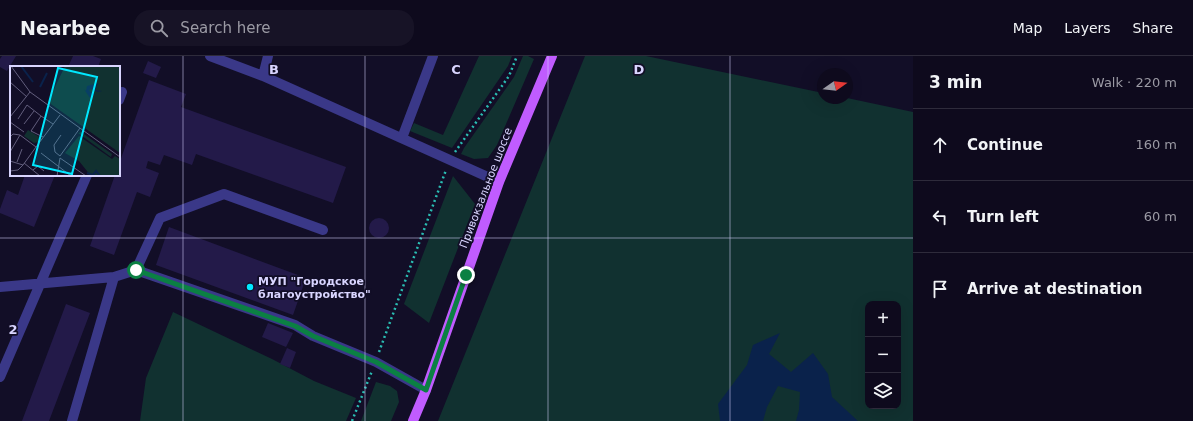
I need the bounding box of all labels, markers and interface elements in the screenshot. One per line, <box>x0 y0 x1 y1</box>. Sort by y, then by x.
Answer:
search box <box>134 10 414 46</box>
text: Nearbee <box>20 17 110 39</box>
icon: search <box>148 17 170 39</box>
text: Search here <box>180 19 270 37</box>
text: Map <box>1013 20 1042 36</box>
text: Layers <box>1064 20 1111 36</box>
text: Share <box>1133 20 1173 36</box>
text: B <box>269 62 279 77</box>
text: C <box>451 62 461 77</box>
text: D <box>634 62 645 77</box>
inset map <box>10 66 120 176</box>
north arrow <box>817 68 853 104</box>
text: 3 min <box>929 72 982 92</box>
text: Walk · 220 m <box>1092 75 1177 90</box>
street label: Привокзальное шоссе <box>457 126 515 250</box>
icon: ahead <box>929 134 951 156</box>
text: Continue <box>967 136 1043 154</box>
text: 160 m <box>1135 137 1177 152</box>
icon: left <box>929 206 951 228</box>
text: Turn left <box>967 208 1039 226</box>
text: 60 m <box>1144 209 1177 224</box>
route start <box>127 261 145 279</box>
route end <box>457 266 475 284</box>
place label: МУП "Городское благоустройство" <box>258 275 371 301</box>
icon: arrive <box>929 278 951 300</box>
text: Arrive at destination <box>967 280 1142 298</box>
marker: МУП "Городское благоустройство" <box>245 282 255 292</box>
map controls <box>865 301 901 409</box>
button: + <box>865 301 901 337</box>
text: 2 <box>8 322 18 337</box>
button: − <box>865 337 901 373</box>
button: layers <box>865 373 901 409</box>

